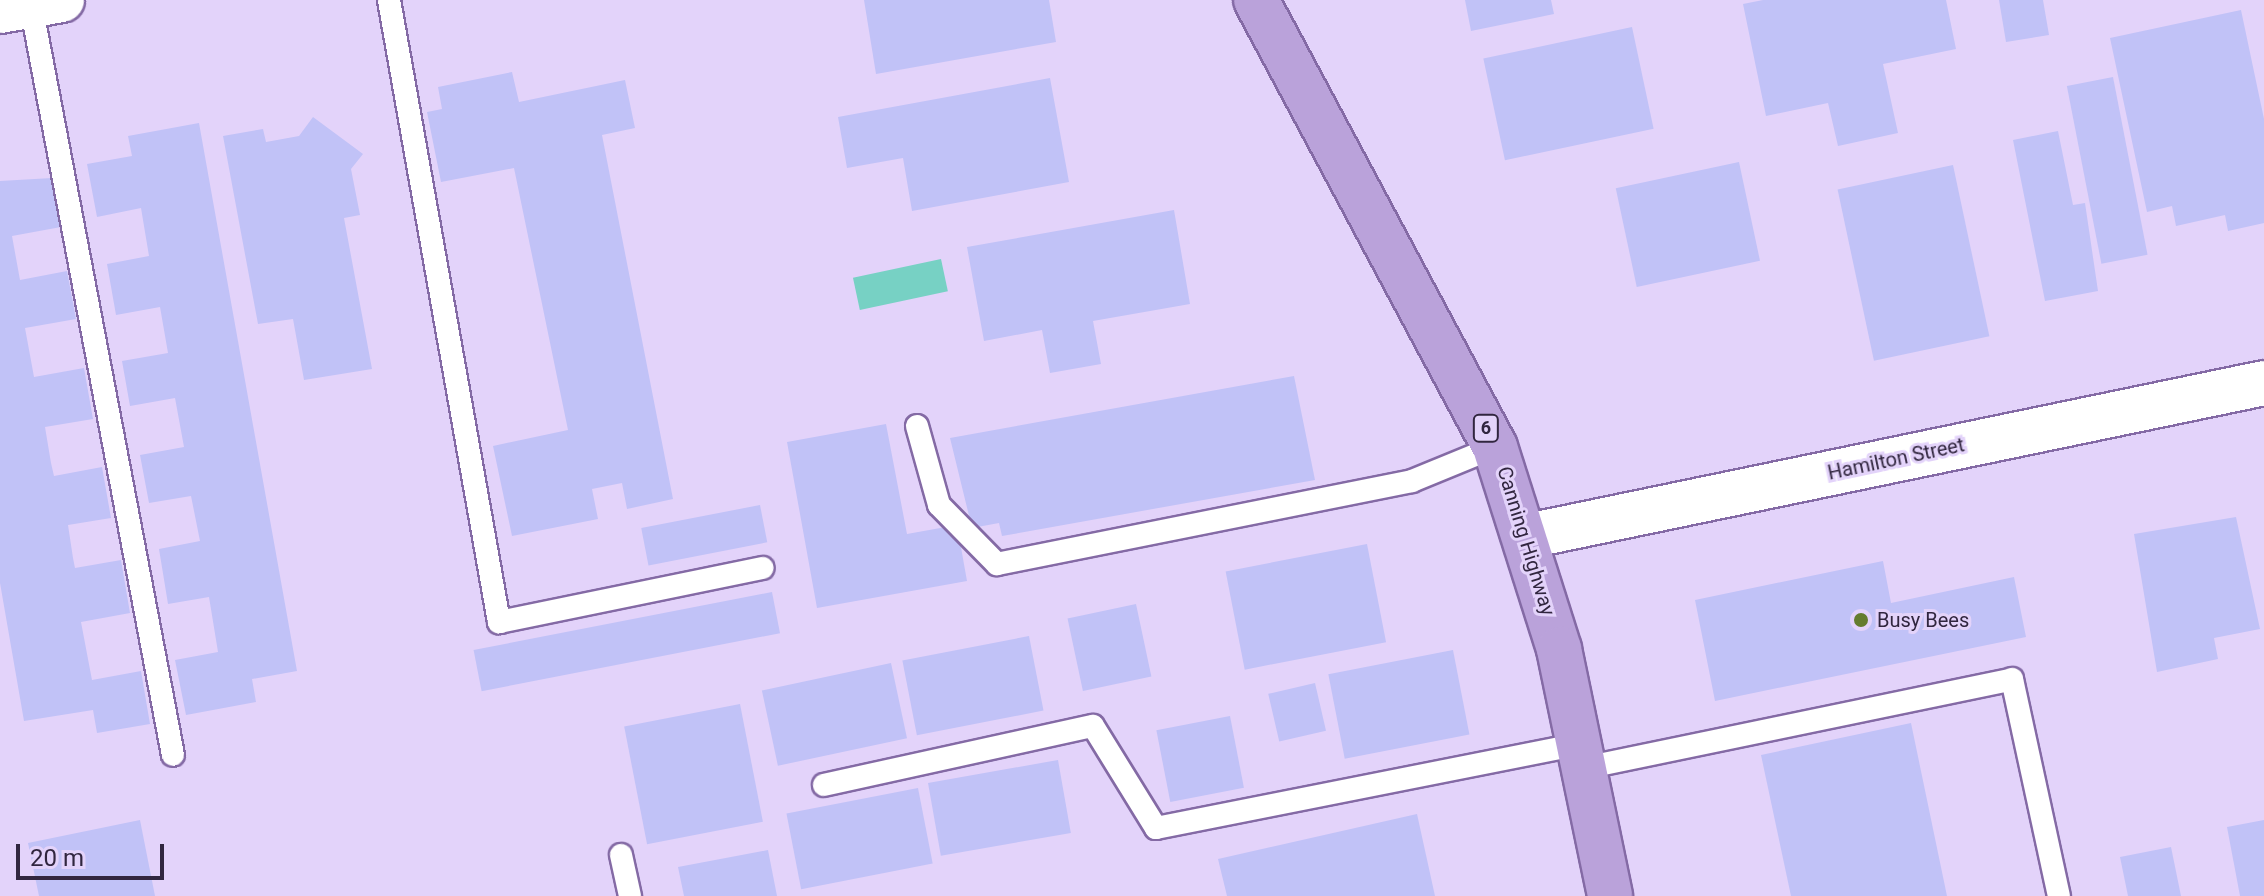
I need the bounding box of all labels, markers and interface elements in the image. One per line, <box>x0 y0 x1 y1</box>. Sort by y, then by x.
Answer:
road number: 6 <box>1472 414 1500 442</box>
street label: Hamilton Street <box>1826 433 1966 485</box>
street label: Canning Highway <box>1492 464 1560 618</box>
place label: Busy Bees <box>1877 608 1969 632</box>
marker: Busy Bees <box>1852 611 1870 629</box>
scale bar <box>20 828 168 878</box>
text: 20 m <box>30 844 84 872</box>

